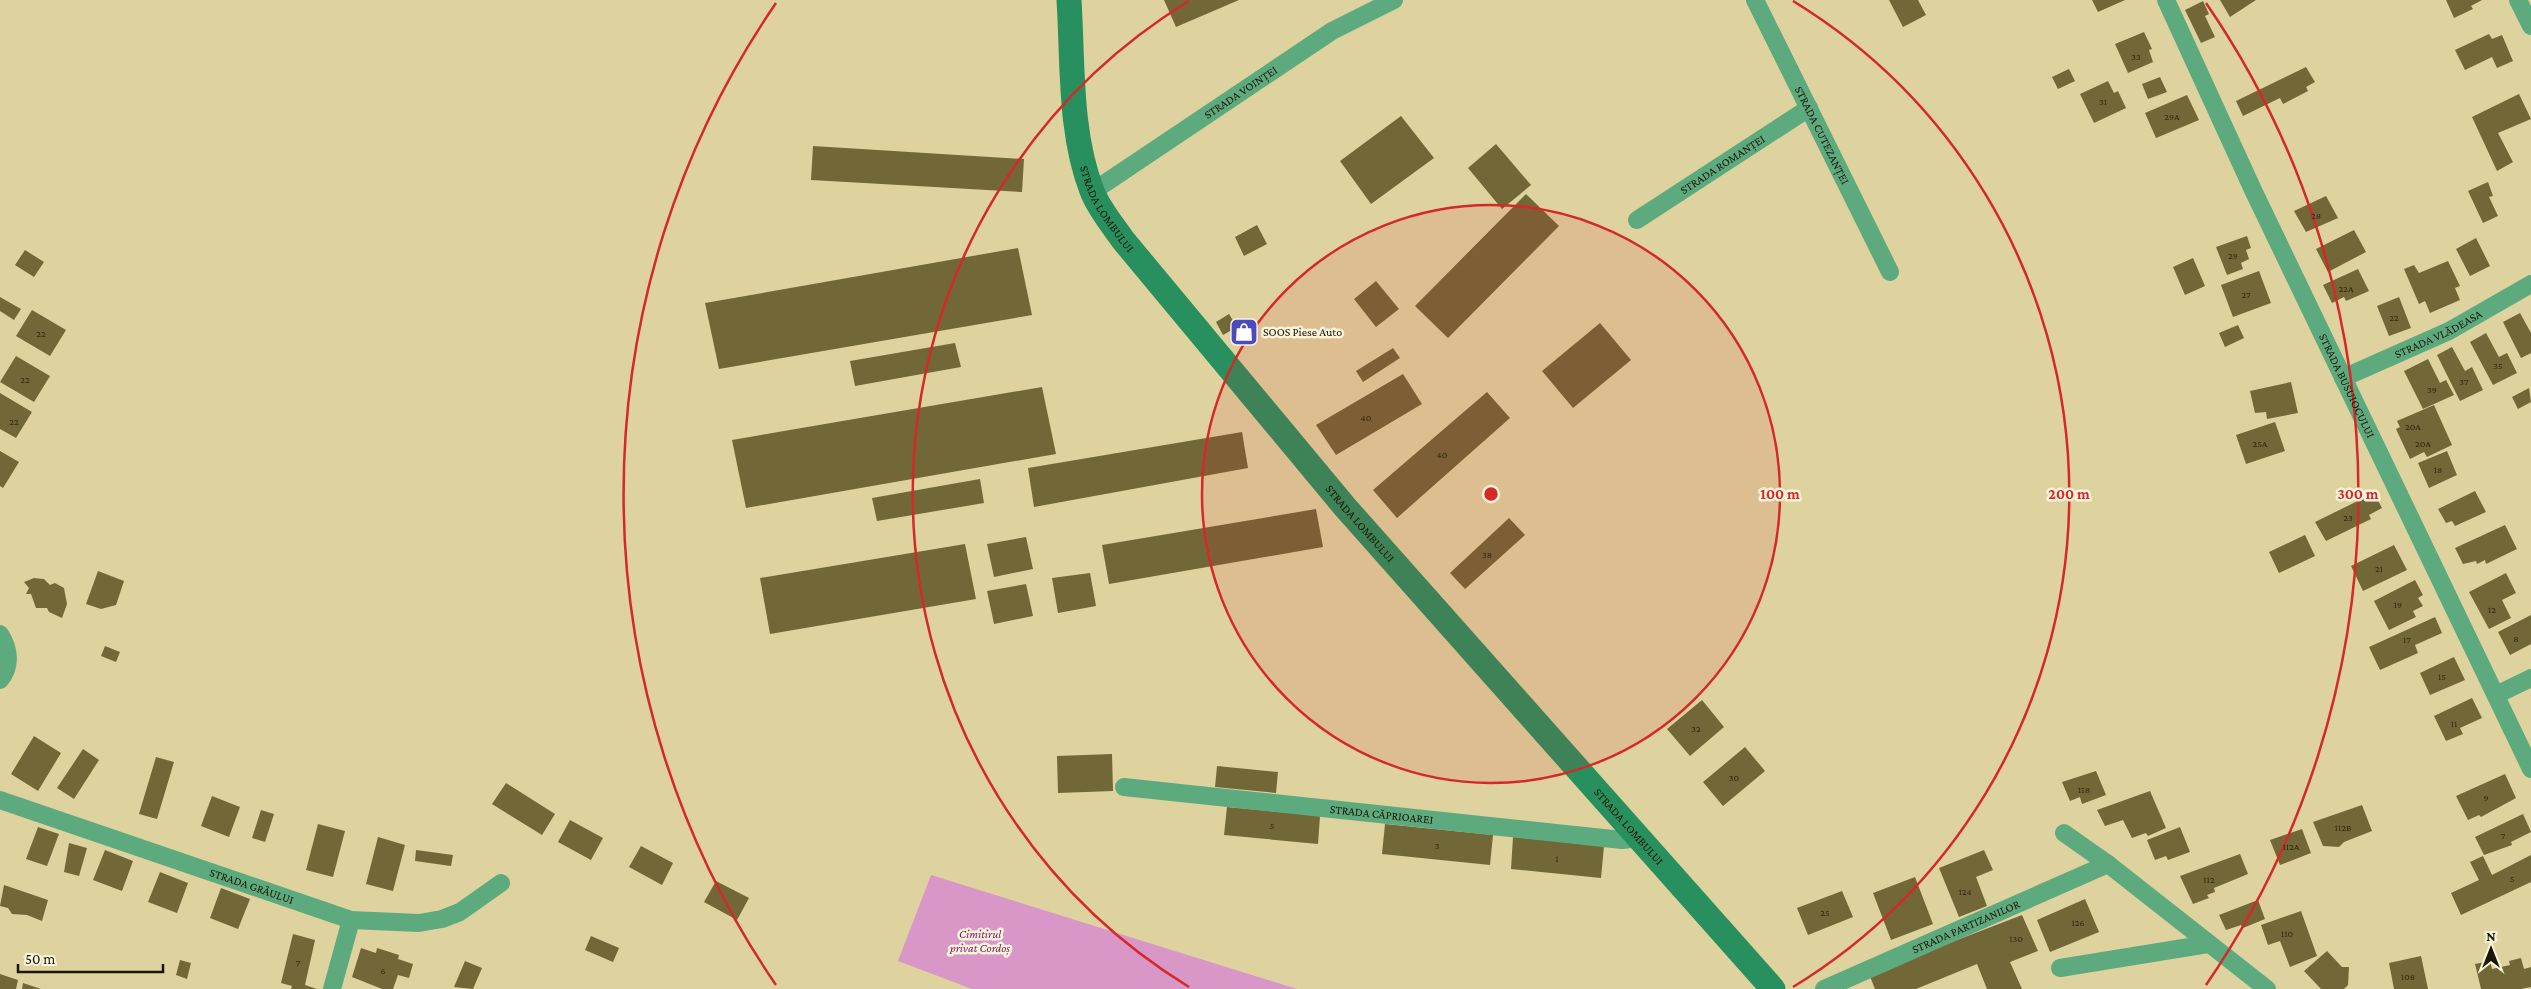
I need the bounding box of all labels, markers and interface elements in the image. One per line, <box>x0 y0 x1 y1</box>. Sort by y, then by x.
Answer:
house number: 33 <box>2131 51 2141 62</box>
street label: STRADA VOINȚEI <box>1201 63 1280 122</box>
street label: STRADA CUTEZANȚEI <box>1792 84 1853 187</box>
house number: 31 <box>2099 96 2107 107</box>
house number: 29A <box>2164 111 2180 122</box>
street label: STRADA ROMANȚEI <box>1678 131 1768 197</box>
street label: STRADA LOMBULUI <box>1077 164 1137 255</box>
house number: 28 <box>2311 210 2321 221</box>
house number: 29 <box>2228 250 2238 261</box>
house number: 22A <box>2338 283 2354 294</box>
house number: 27 <box>2241 289 2251 300</box>
street label: STRADA VLĂDEASA <box>2392 307 2485 361</box>
house number: 22 <box>2389 312 2399 323</box>
shop icon: SOOS Piese Auto <box>1229 317 1259 347</box>
place label: SOOS Piese Auto <box>1263 325 1342 339</box>
house number: 22 <box>36 328 46 339</box>
street label: STRADA BUSUIOCULUI <box>2316 331 2378 440</box>
house number: 35 <box>2493 360 2503 371</box>
house number: 22 <box>20 374 30 385</box>
house number: 37 <box>2459 376 2469 387</box>
house number: 39 <box>2427 384 2437 395</box>
house number: 40 <box>1361 412 1372 423</box>
house number: 22 <box>9 416 19 427</box>
house number: 20A <box>2405 421 2421 432</box>
house number: 25A <box>2252 438 2268 449</box>
house number: 20A <box>2415 438 2431 449</box>
house number: 40 <box>1437 449 1448 460</box>
house number: 18 <box>2434 464 2442 475</box>
street label: STRADA LOMBULUI <box>1323 482 1398 565</box>
centre of rings <box>1482 485 1500 503</box>
text: 100 m <box>1760 486 1800 502</box>
text: 200 m <box>2048 486 2090 502</box>
text: 300 m <box>2337 486 2379 502</box>
house number: 23 <box>2343 512 2353 523</box>
house number: 38 <box>1482 549 1492 560</box>
house number: 21 <box>2375 563 2383 574</box>
house number: 19 <box>2394 599 2402 610</box>
house number: 12 <box>2488 604 2496 615</box>
house number: 8 <box>2513 633 2519 644</box>
house number: 17 <box>2403 634 2411 645</box>
house number: 15 <box>2438 671 2446 682</box>
house number: 11 <box>2451 718 2457 729</box>
house number: 32 <box>1691 723 1701 734</box>
house number: 30 <box>1729 772 1740 783</box>
house number: 118 <box>2078 784 2090 795</box>
street label: STRADA LOMBULUI <box>1591 785 1667 868</box>
house number: 9 <box>2483 792 2489 803</box>
street label: STRADA CĂPRIOAREI <box>1329 802 1434 827</box>
house number: 5 <box>1270 820 1275 831</box>
house number: 112B <box>2335 822 2352 833</box>
house number: 7 <box>2501 830 2506 841</box>
house number: 3 <box>1435 840 1440 851</box>
house number: 112A <box>2282 841 2300 852</box>
house number: 1 <box>1555 853 1559 864</box>
street label: STRADA GRÂULUI <box>208 865 296 907</box>
house number: 5 <box>2510 873 2515 884</box>
house number: 112 <box>2203 874 2215 885</box>
house number: 124 <box>1958 886 1972 897</box>
street label: STRADA PARTIZANILOR <box>1910 897 2022 956</box>
house number: 25 <box>1820 907 1830 918</box>
house number: 126 <box>2071 917 2085 928</box>
north arrow <box>2466 924 2516 974</box>
park label: Cimitirul privat Cordoș <box>949 927 1010 956</box>
house number: 110 <box>2281 928 2293 939</box>
text: N <box>2486 928 2496 944</box>
house number: 130 <box>2009 933 2023 944</box>
scale bar <box>18 942 162 974</box>
text: 50 m <box>25 951 55 967</box>
house number: 7 <box>296 957 301 968</box>
house number: 6 <box>380 965 386 976</box>
house number: 108 <box>2401 971 2415 982</box>

